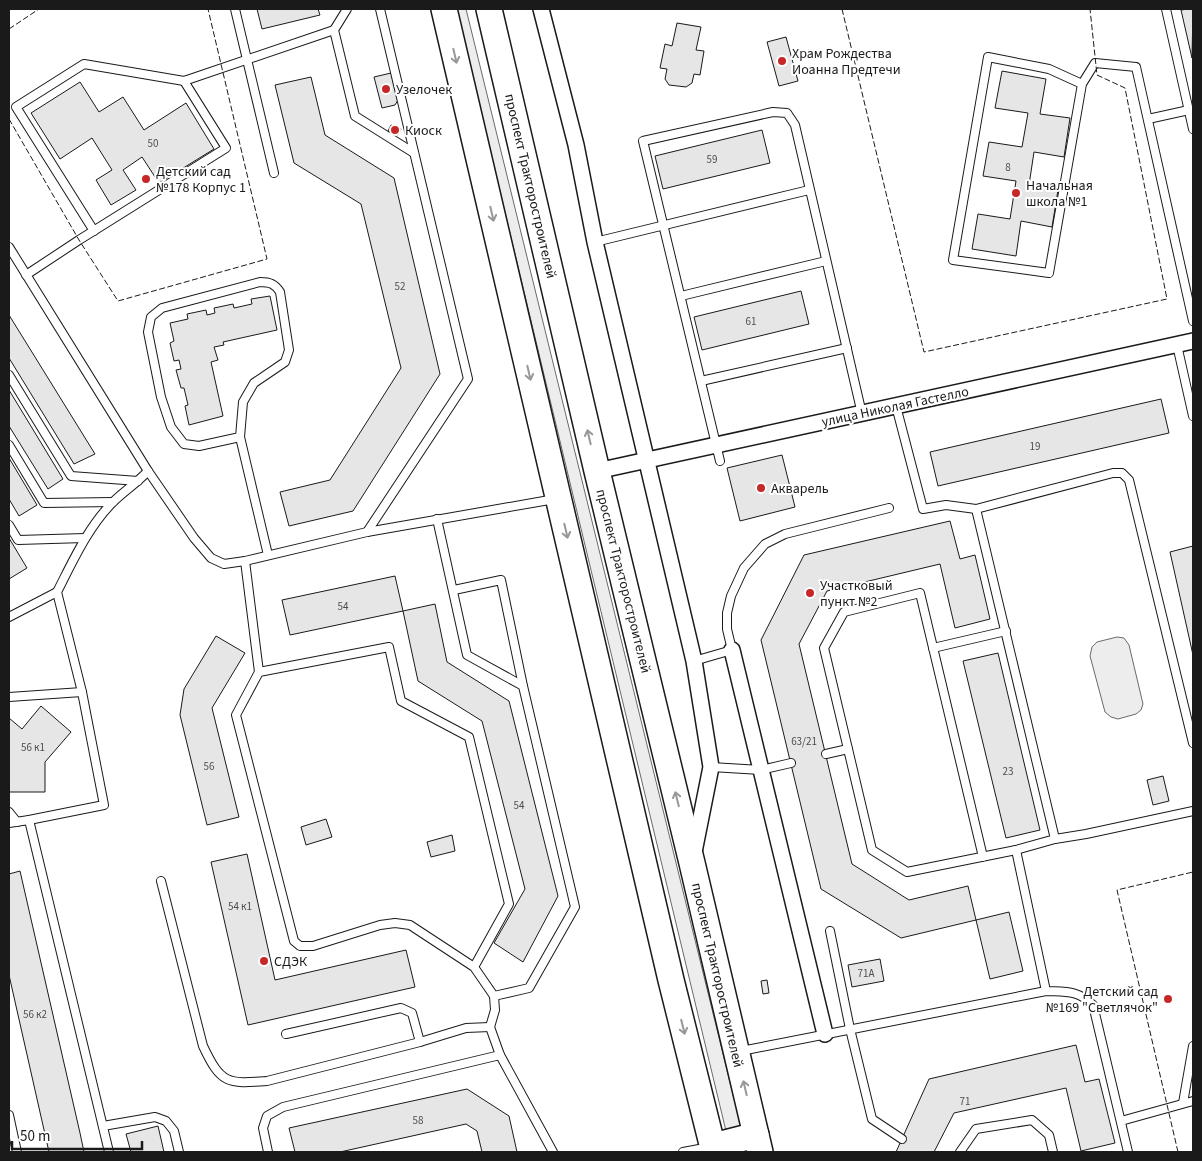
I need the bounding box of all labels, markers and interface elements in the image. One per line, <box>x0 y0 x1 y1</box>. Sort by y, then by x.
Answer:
place label: Храм Рождества Иоанна Предтечи <box>792 44 901 80</box>
one-way arrow <box>451 48 460 64</box>
marker: Храм Рождества Иоанна Предтечи <box>776 55 788 67</box>
place label: Узелочек <box>396 80 452 100</box>
marker: Узелочек <box>380 83 392 95</box>
street label: проспект Тракторостроителей <box>499 92 561 281</box>
place label: Киоск <box>405 121 442 141</box>
marker: Киоск <box>389 124 401 136</box>
house number: 50 <box>148 136 158 151</box>
house number: 59 <box>707 152 717 167</box>
house number: 8 <box>1005 160 1011 175</box>
place label: Детский сад №178 Корпус 1 <box>156 162 246 198</box>
marker: Детский сад №178 Корпус 1 <box>140 173 152 185</box>
place label: Начальная школа №1 <box>1026 176 1093 212</box>
marker: Начальная школа №1 <box>1010 187 1022 199</box>
one-way arrow <box>488 206 497 222</box>
house number: 52 <box>395 279 405 294</box>
house number: 61 <box>746 314 756 329</box>
one-way arrow <box>525 364 534 380</box>
street label: улица Николая Гастелло <box>820 382 971 432</box>
one-way arrow <box>584 429 593 445</box>
house number: 19 <box>1030 439 1040 454</box>
place label: Акварель <box>771 479 829 499</box>
marker: Акварель <box>755 482 767 494</box>
street label: проспект Тракторостроителей <box>590 487 656 675</box>
one-way arrow <box>562 522 571 538</box>
place label: Участковый пункт №2 <box>820 576 893 612</box>
marker: Участковый пункт №2 <box>804 587 816 599</box>
house number: 54 <box>338 599 349 614</box>
house number: 63/21 <box>791 734 817 749</box>
house number: 56 к1 <box>21 740 45 755</box>
house number: 56 <box>204 759 215 774</box>
house number: 23 <box>1003 764 1013 779</box>
one-way arrow <box>672 791 681 807</box>
house number: 54 <box>514 798 525 813</box>
street label: проспект Тракторостроителей <box>686 881 748 1070</box>
house number: 54 к1 <box>228 899 252 914</box>
place label: СДЭК <box>274 952 308 972</box>
marker: СДЭК <box>258 955 270 967</box>
house number: 71А <box>858 966 874 981</box>
place label: Детский сад №169 "Светлячок" <box>1046 982 1159 1018</box>
marker: Детский сад №169 "Светлячок" <box>1162 993 1174 1005</box>
house number: 56 к2 <box>23 1007 47 1022</box>
one-way arrow <box>679 1019 689 1035</box>
one-way arrow <box>740 1080 749 1096</box>
house number: 71 <box>960 1094 970 1109</box>
house number: 58 <box>413 1113 424 1128</box>
scale bar <box>12 1118 142 1150</box>
text: 50 m <box>20 1126 50 1147</box>

